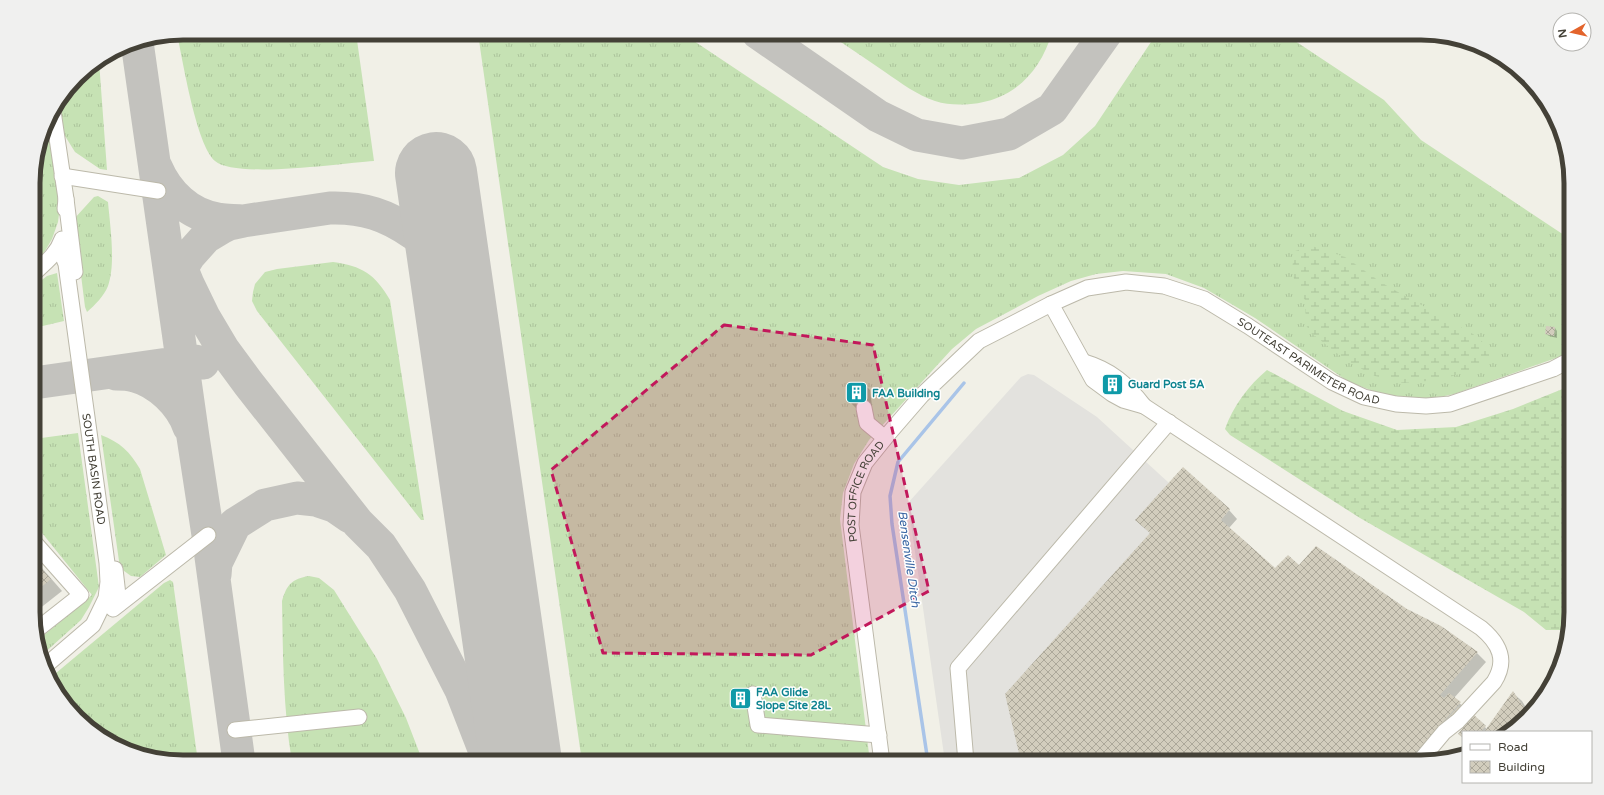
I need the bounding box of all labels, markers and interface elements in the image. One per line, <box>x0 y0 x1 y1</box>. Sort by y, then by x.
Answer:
north arrow <box>1552 12 1592 52</box>
text: N <box>1556 28 1570 39</box>
street label: SOUTEAST PARIMETER ROAD <box>1235 315 1381 407</box>
building icon: Guard Post 5A <box>1099 371 1125 397</box>
place label: Guard Post 5A <box>1128 378 1204 391</box>
building icon: FAA Building <box>844 380 870 406</box>
place label: FAA Building <box>872 387 940 401</box>
street label: SOUTH BASIN ROAD <box>79 413 108 526</box>
street label: POST OFFICE ROAD <box>845 438 887 543</box>
water label: Bensenville Ditch <box>895 510 923 609</box>
building icon: FAA Glide Slope Site 28L <box>728 685 754 711</box>
place label: FAA Glide Slope Site 28L <box>756 686 832 713</box>
legend <box>1462 731 1592 783</box>
text: Road <box>1498 740 1528 754</box>
text: Building <box>1498 760 1545 774</box>

